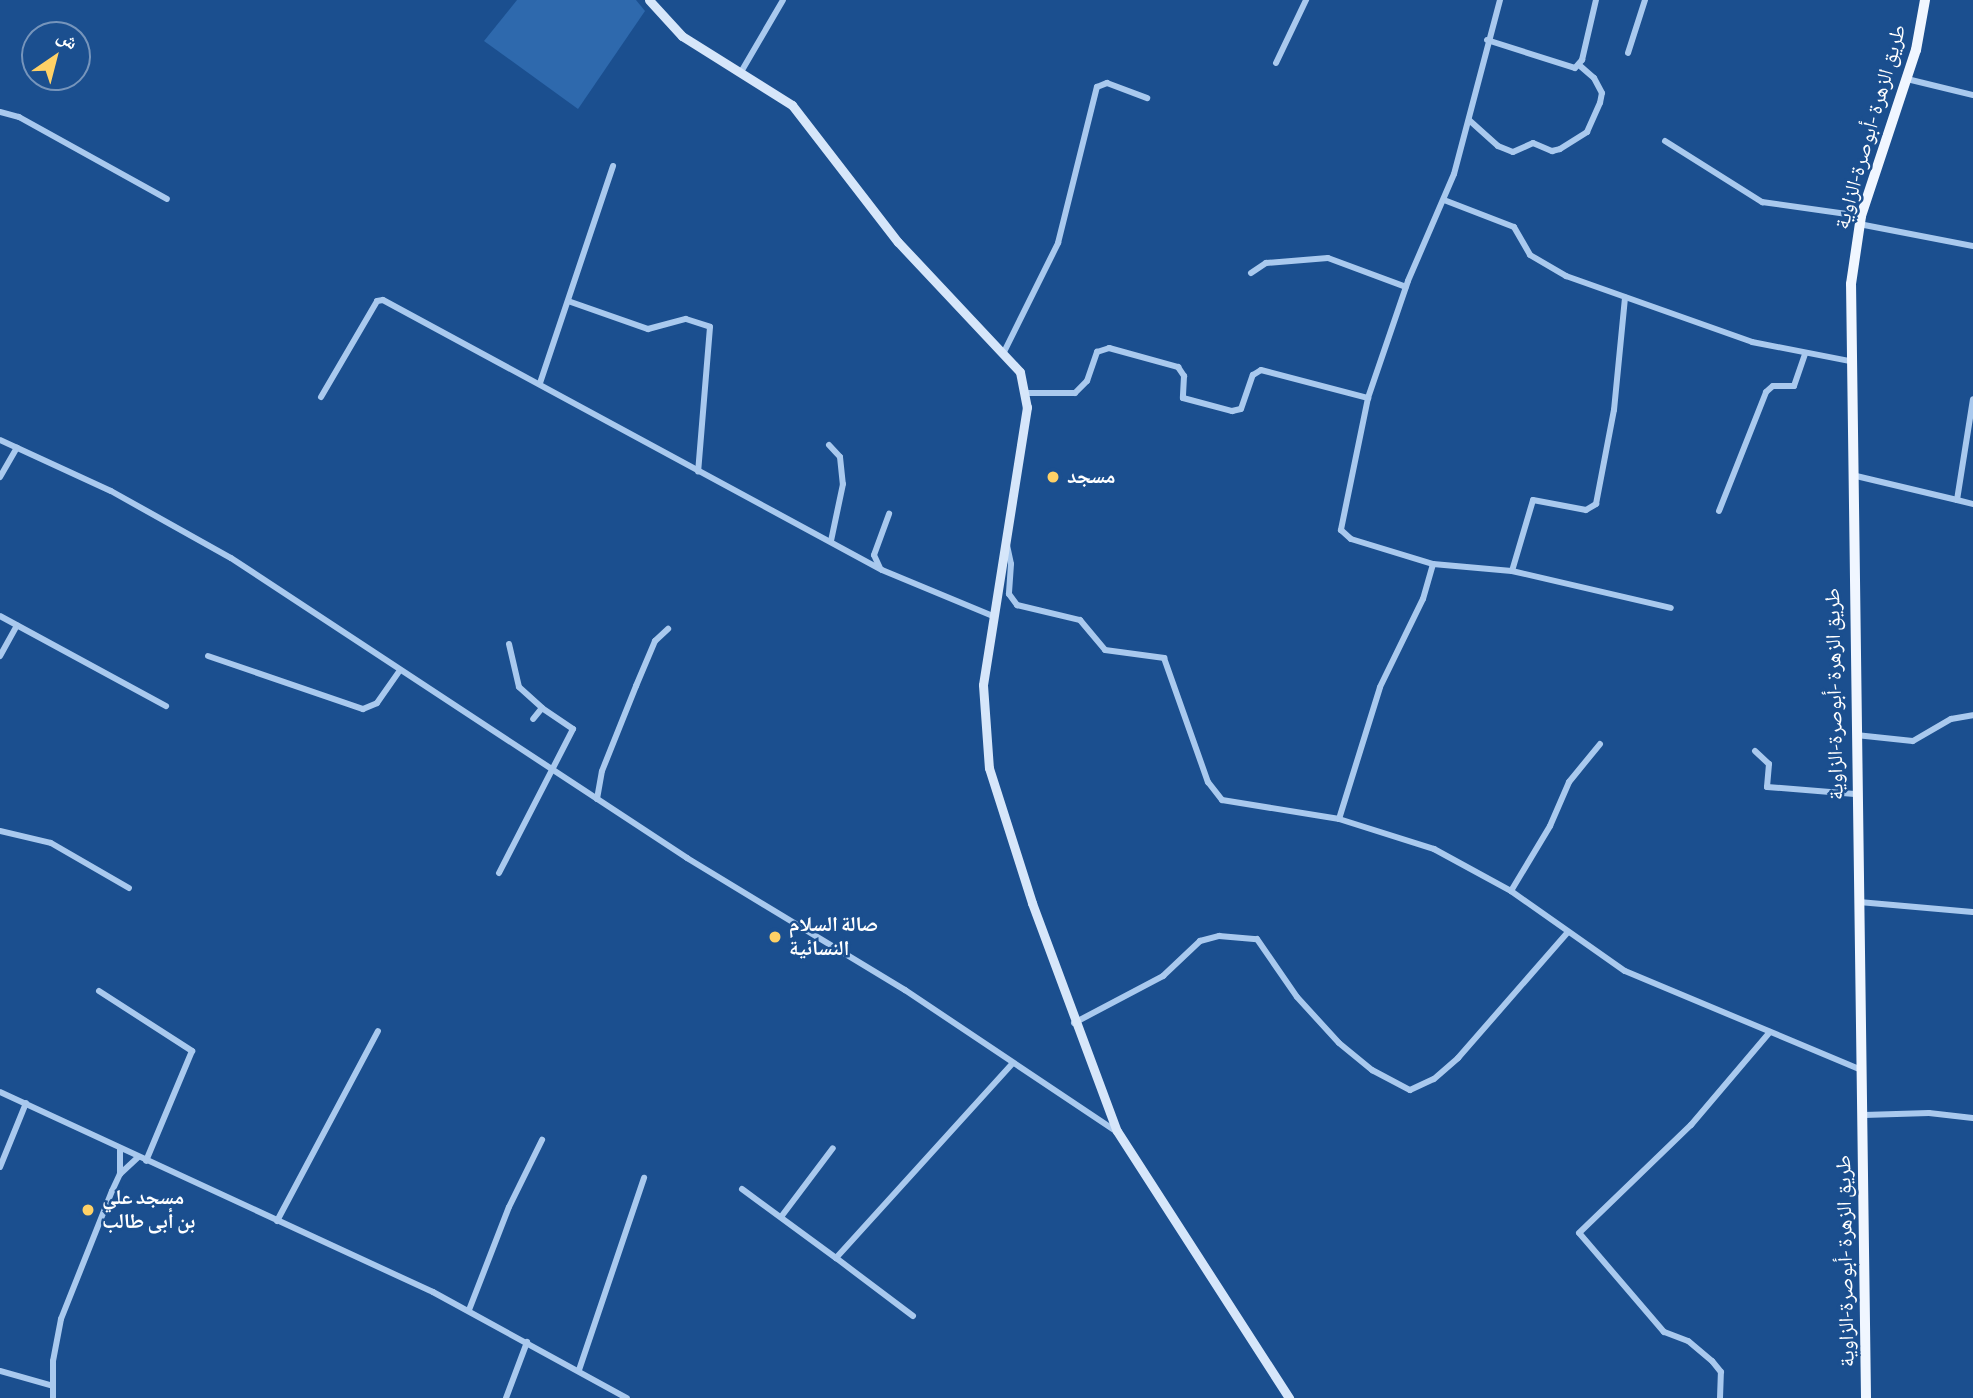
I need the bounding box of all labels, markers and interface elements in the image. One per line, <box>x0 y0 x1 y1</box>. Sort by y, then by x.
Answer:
north arrow <box>21 21 91 91</box>
street label: طريق الزهرة -أبوصرة-الزاوية <box>1830 22 1912 232</box>
text: ش <box>53 26 81 54</box>
place label: مسجد <box>1067 464 1116 490</box>
marker: مسجد <box>1045 469 1061 485</box>
street label: طريق الزهرة -أبوصرة-الزاوية <box>1821 588 1849 800</box>
place label: صالة السلام النسائية <box>789 912 878 962</box>
marker: صالة السلام النسائية <box>767 929 783 945</box>
street label: طريق الزهرة -أبوصرة-الزاوية <box>1832 1155 1860 1367</box>
place label: مسجد علي بن أبى طالب <box>102 1185 195 1235</box>
marker: مسجد علي بن أبى طالب <box>80 1202 96 1218</box>

